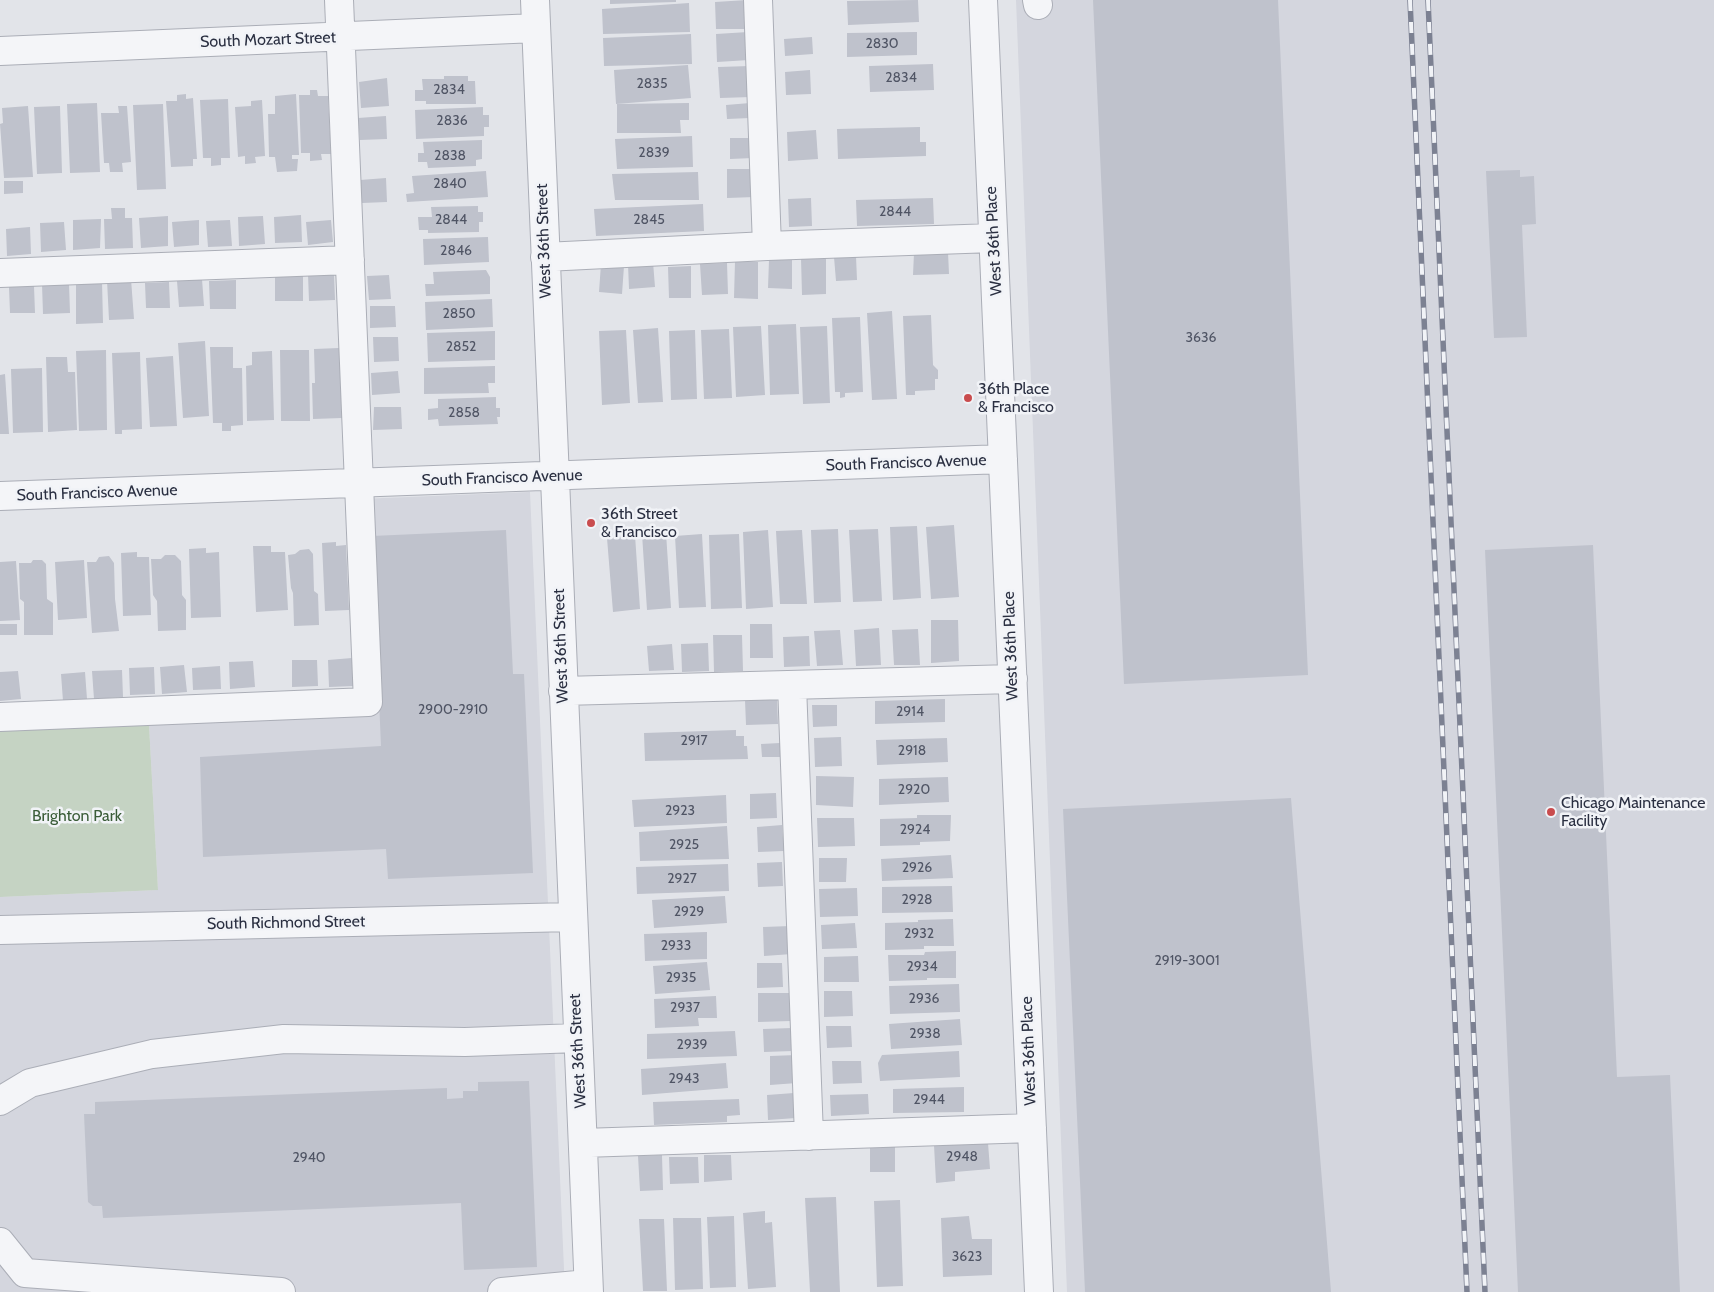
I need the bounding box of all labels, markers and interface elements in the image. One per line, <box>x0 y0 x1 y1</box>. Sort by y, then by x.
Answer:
street label: South Mozart Street <box>200 28 336 52</box>
house number: 2830 <box>865 36 899 52</box>
house number: 2834 <box>885 70 917 86</box>
house number: 2835 <box>637 76 667 92</box>
house number: 2834 <box>433 82 465 98</box>
house number: 2836 <box>436 113 468 129</box>
house number: 2839 <box>638 145 670 161</box>
house number: 2838 <box>434 148 466 164</box>
house number: 2840 <box>433 176 467 192</box>
street label: West 36th Street <box>532 183 556 299</box>
street label: West 36th Place <box>982 186 1006 296</box>
house number: 2844 <box>879 204 911 220</box>
house number: 2844 <box>435 212 467 228</box>
house number: 2845 <box>633 212 665 228</box>
house number: 2846 <box>440 243 472 259</box>
house number: 2850 <box>442 306 476 322</box>
house number: 3636 <box>1185 330 1217 346</box>
house number: 2852 <box>446 339 476 355</box>
place label: 36th Place & Francisco <box>978 379 1054 417</box>
marker: 36th Place & Francisco <box>962 392 974 404</box>
house number: 2858 <box>448 405 480 421</box>
street label: South Francisco Avenue <box>825 451 987 475</box>
street label: South Francisco Avenue <box>421 466 583 490</box>
street label: South Francisco Avenue <box>16 481 178 505</box>
place label: 36th Street & Francisco <box>601 504 678 542</box>
marker: 36th Street & Francisco <box>585 517 597 529</box>
street label: West 36th Street <box>549 588 573 704</box>
street label: West 36th Place <box>999 591 1023 701</box>
house number: 2900-2910 <box>418 702 488 718</box>
house number: 2914 <box>896 704 924 720</box>
house number: 2917 <box>681 733 707 749</box>
house number: 2918 <box>898 743 926 759</box>
house number: 2920 <box>898 782 930 798</box>
place label: Chicago Maintenance Facility <box>1561 793 1705 831</box>
house number: 2923 <box>665 803 695 819</box>
park label: Brighton Park <box>32 806 122 826</box>
marker: Chicago Maintenance Facility <box>1545 806 1557 818</box>
house number: 2924 <box>900 822 930 838</box>
house number: 2925 <box>669 837 699 853</box>
house number: 2926 <box>902 860 932 876</box>
house number: 2927 <box>667 871 697 887</box>
house number: 2928 <box>901 892 933 908</box>
house number: 2929 <box>674 904 704 920</box>
street label: South Richmond Street <box>207 912 365 934</box>
house number: 2932 <box>904 926 934 942</box>
house number: 2933 <box>661 938 691 954</box>
house number: 2919-3001 <box>1154 953 1220 969</box>
house number: 2934 <box>907 959 937 975</box>
house number: 2935 <box>666 970 696 986</box>
house number: 2936 <box>909 991 939 1007</box>
street label: West 36th Street <box>565 993 591 1109</box>
street label: West 36th Place <box>1017 996 1041 1106</box>
house number: 2937 <box>670 1000 700 1016</box>
house number: 2938 <box>909 1026 941 1042</box>
house number: 2939 <box>677 1037 707 1053</box>
house number: 2943 <box>669 1071 699 1087</box>
house number: 2944 <box>913 1092 945 1108</box>
house number: 2948 <box>946 1149 978 1165</box>
house number: 2940 <box>292 1150 326 1166</box>
house number: 3623 <box>952 1249 982 1265</box>

